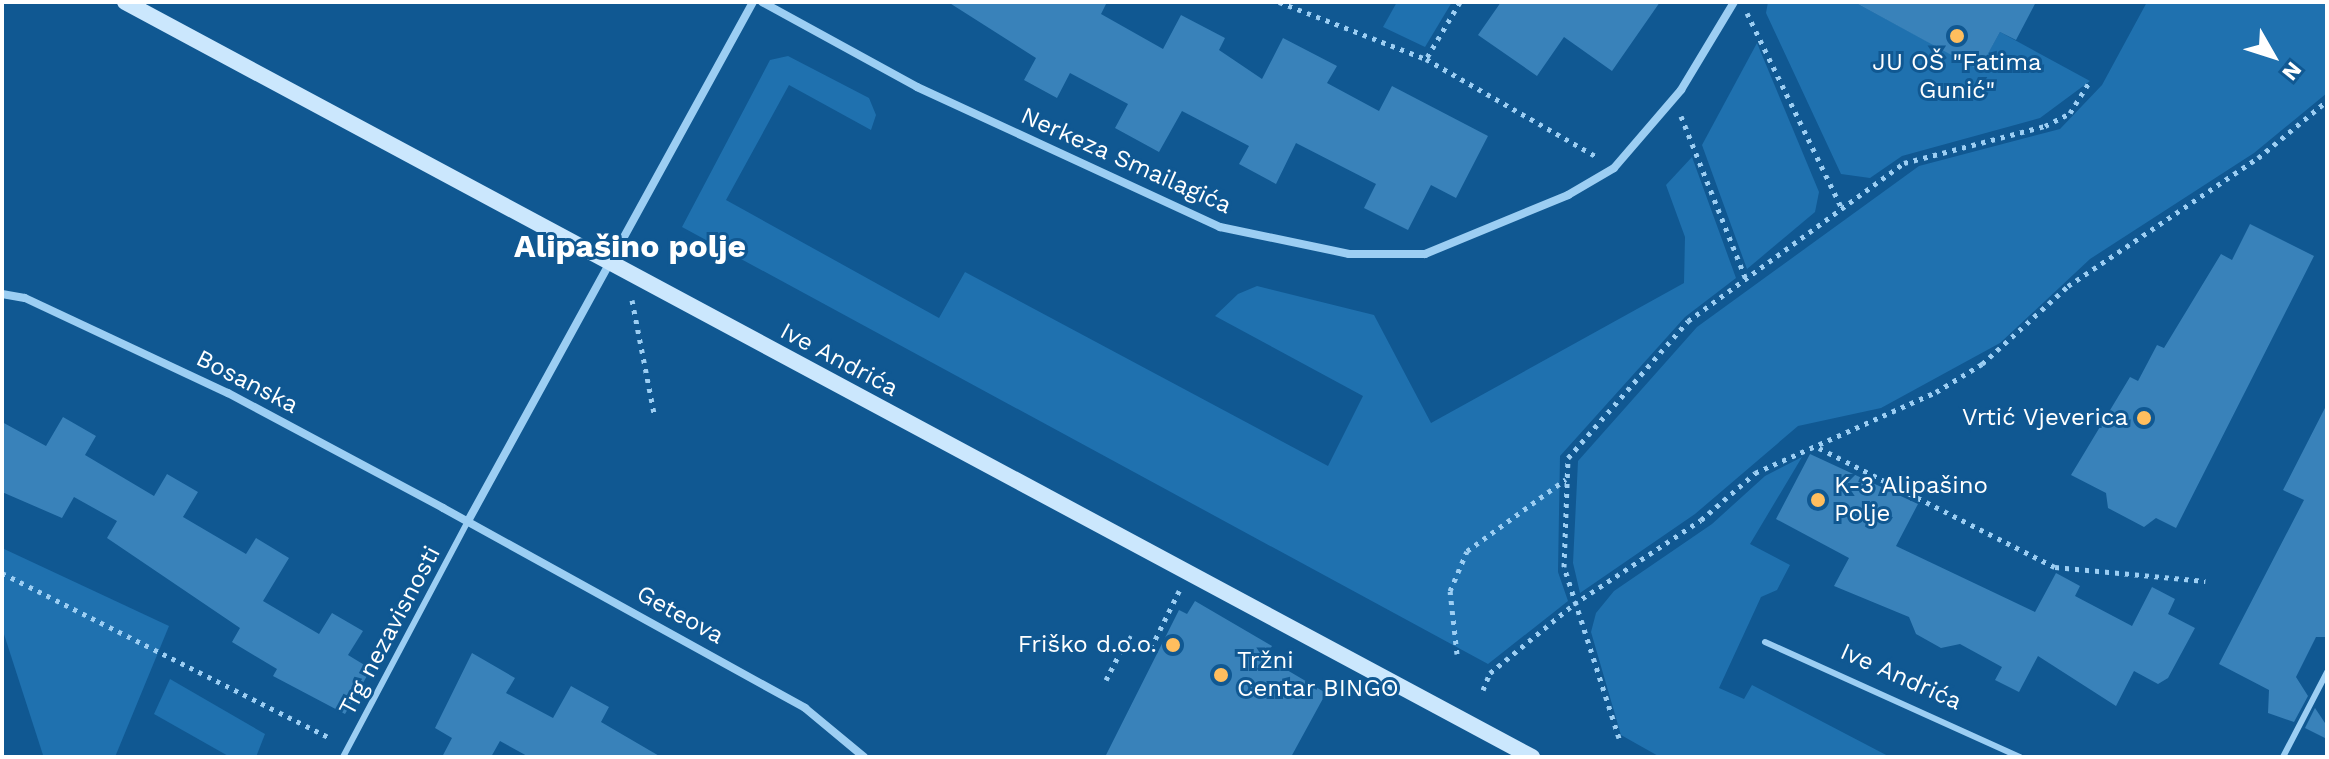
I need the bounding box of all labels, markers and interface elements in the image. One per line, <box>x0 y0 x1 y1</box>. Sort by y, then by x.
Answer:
north arrow <box>2233 16 2313 96</box>
marker: JU OŠ "Fatima Gunić" <box>1948 27 1966 45</box>
place label: JU OŠ "Fatima Gunić" <box>1872 49 2042 105</box>
text: N <box>2277 57 2307 86</box>
street label: Nerkeza Smailagića <box>1016 102 1236 220</box>
district label: Alipašino polje <box>514 227 746 265</box>
street label: Ive Andrića <box>775 317 903 403</box>
street label: Bosanska <box>191 344 303 420</box>
place label: Vrtić Vjeverica <box>1961 404 2128 432</box>
marker: Vrtić Vjeverica <box>2135 409 2153 427</box>
place label: K-3 Alipašino Polje <box>1834 472 1989 528</box>
marker: K-3 Alipašino Polje <box>1809 491 1827 509</box>
street label: Trg nezavisnosti <box>333 541 447 721</box>
street label: Geteova <box>632 579 728 651</box>
place label: Friško d.o.o. <box>1018 631 1157 659</box>
marker: Friško d.o.o. <box>1164 636 1182 654</box>
street label: Ive Andrića <box>1836 637 1966 717</box>
place label: Tržni Centar BINGO <box>1237 647 1399 703</box>
marker: Tržni Centar BINGO <box>1212 666 1230 684</box>

